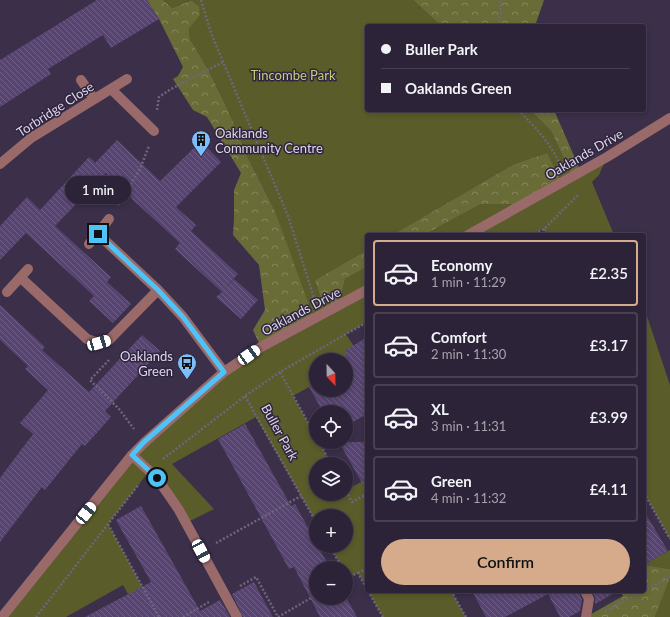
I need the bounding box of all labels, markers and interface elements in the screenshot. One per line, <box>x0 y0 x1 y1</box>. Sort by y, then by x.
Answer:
text: Buller Park <box>405 40 478 58</box>
park label: Tincombe Park <box>250 67 336 83</box>
street label: Torbridge Close <box>13 78 97 140</box>
text: Oaklands Green <box>405 79 512 97</box>
place label: Oaklands Community Centre <box>215 125 323 156</box>
street label: Oaklands Drive <box>542 125 626 183</box>
building icon: Oaklands Community Centre <box>190 129 212 157</box>
callout: 1 min <box>65 176 131 204</box>
text: 1 min <box>82 182 114 198</box>
route end <box>89 225 107 243</box>
icon: car <box>383 255 419 291</box>
text: Economy <box>431 256 492 274</box>
text: £2.35 <box>590 264 628 282</box>
text: 1 min · 11:29 <box>431 274 506 290</box>
street label: Oaklands Drive <box>259 283 343 339</box>
icon: car <box>383 327 419 363</box>
text: Comfort <box>431 328 487 346</box>
car <box>86 334 112 352</box>
text: £3.17 <box>590 336 628 354</box>
car <box>236 343 262 367</box>
text: 2 min · 11:30 <box>431 346 506 362</box>
place label: Oaklands Green <box>120 348 173 379</box>
bus stop icon: Oaklands Green <box>176 352 198 380</box>
north arrow <box>309 353 353 397</box>
map controls <box>309 353 353 605</box>
icon: car <box>383 399 419 435</box>
text: XL <box>431 400 449 418</box>
street label: Buller Park <box>258 401 302 463</box>
button: locate <box>309 405 353 449</box>
text: £3.99 <box>590 408 628 426</box>
text: 3 min · 11:31 <box>431 418 506 434</box>
button: layers <box>309 457 353 501</box>
route start <box>148 469 166 487</box>
icon: car <box>383 471 419 507</box>
text: Green <box>431 472 472 490</box>
text: £4.11 <box>590 480 628 498</box>
text: 4 min · 11:32 <box>431 490 506 506</box>
car <box>74 500 98 526</box>
button: + <box>309 509 353 553</box>
car <box>190 538 212 564</box>
button: Confirm <box>381 539 630 585</box>
button: − <box>309 561 353 605</box>

